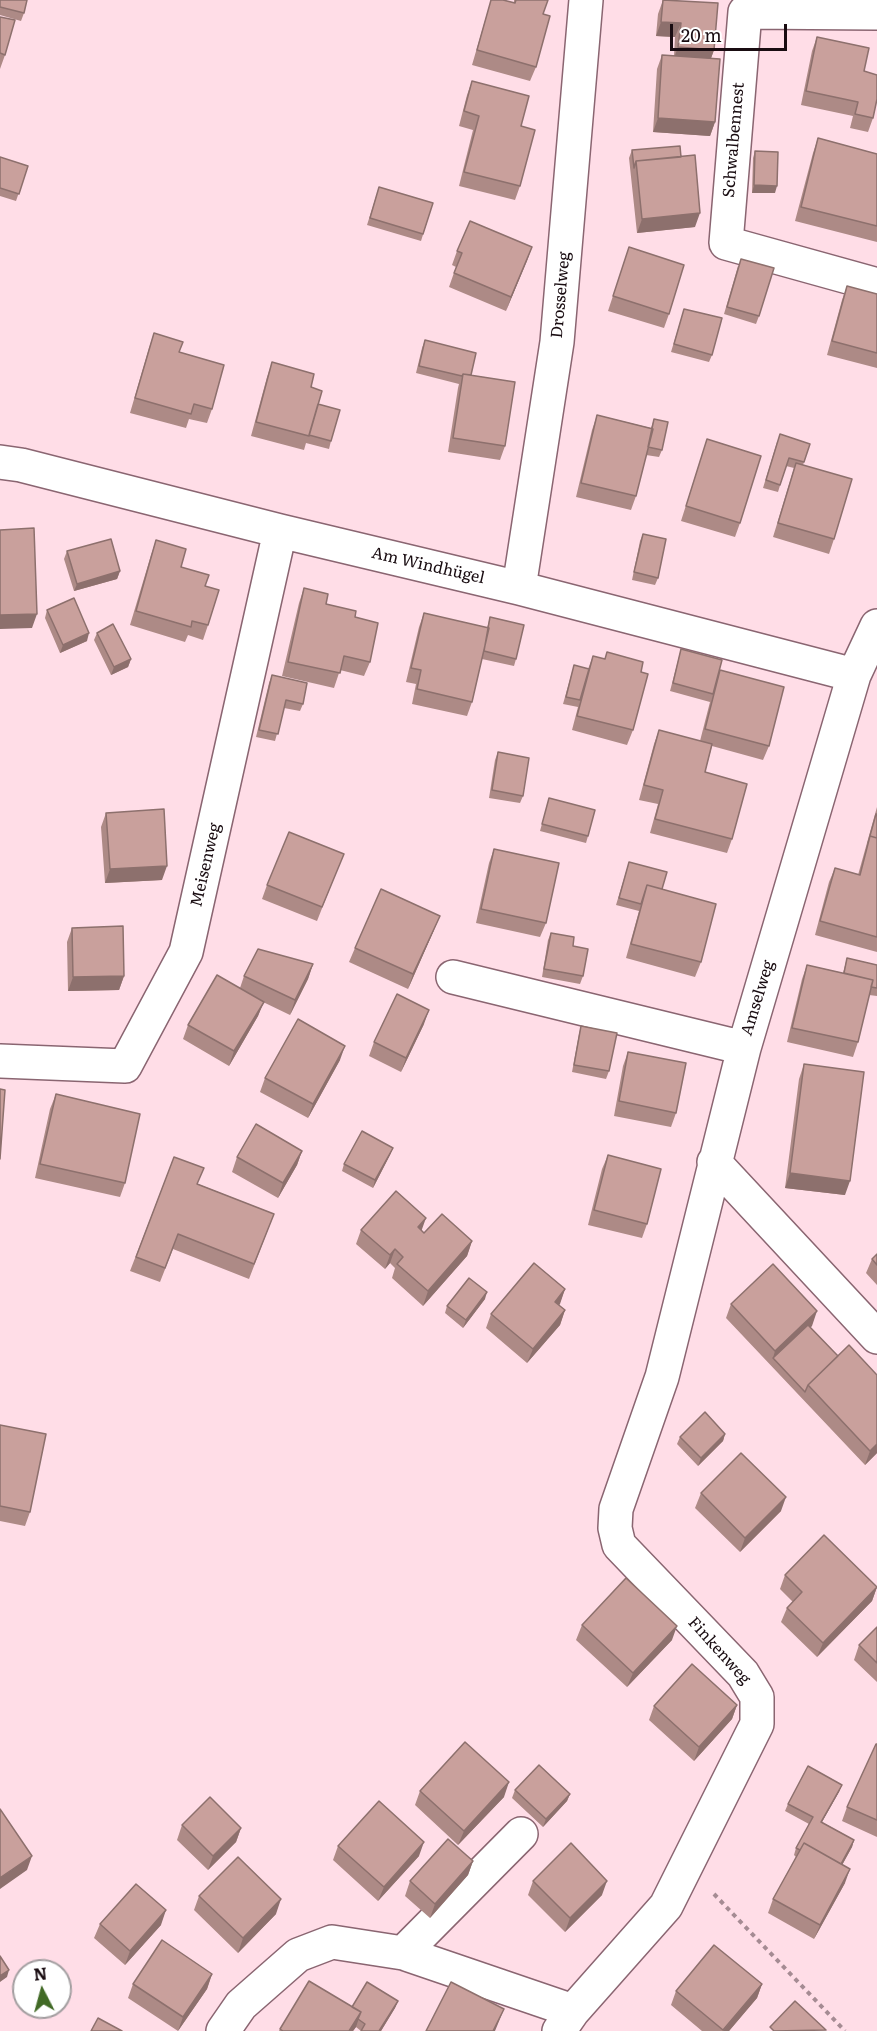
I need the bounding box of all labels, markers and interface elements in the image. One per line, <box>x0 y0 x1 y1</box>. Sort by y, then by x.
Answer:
scale bar <box>673 12 790 50</box>
text: 20 m <box>681 21 722 48</box>
street label: Schwalbennest <box>719 82 749 198</box>
street label: Drosselweg <box>548 251 574 339</box>
street label: Am Windhügel <box>370 544 486 588</box>
street label: Meisenweg <box>187 821 225 909</box>
street label: Amselweg <box>737 958 779 1038</box>
street label: Finkenweg <box>684 1613 754 1689</box>
north arrow <box>12 1959 72 2019</box>
text: N <box>32 1960 48 1986</box>

